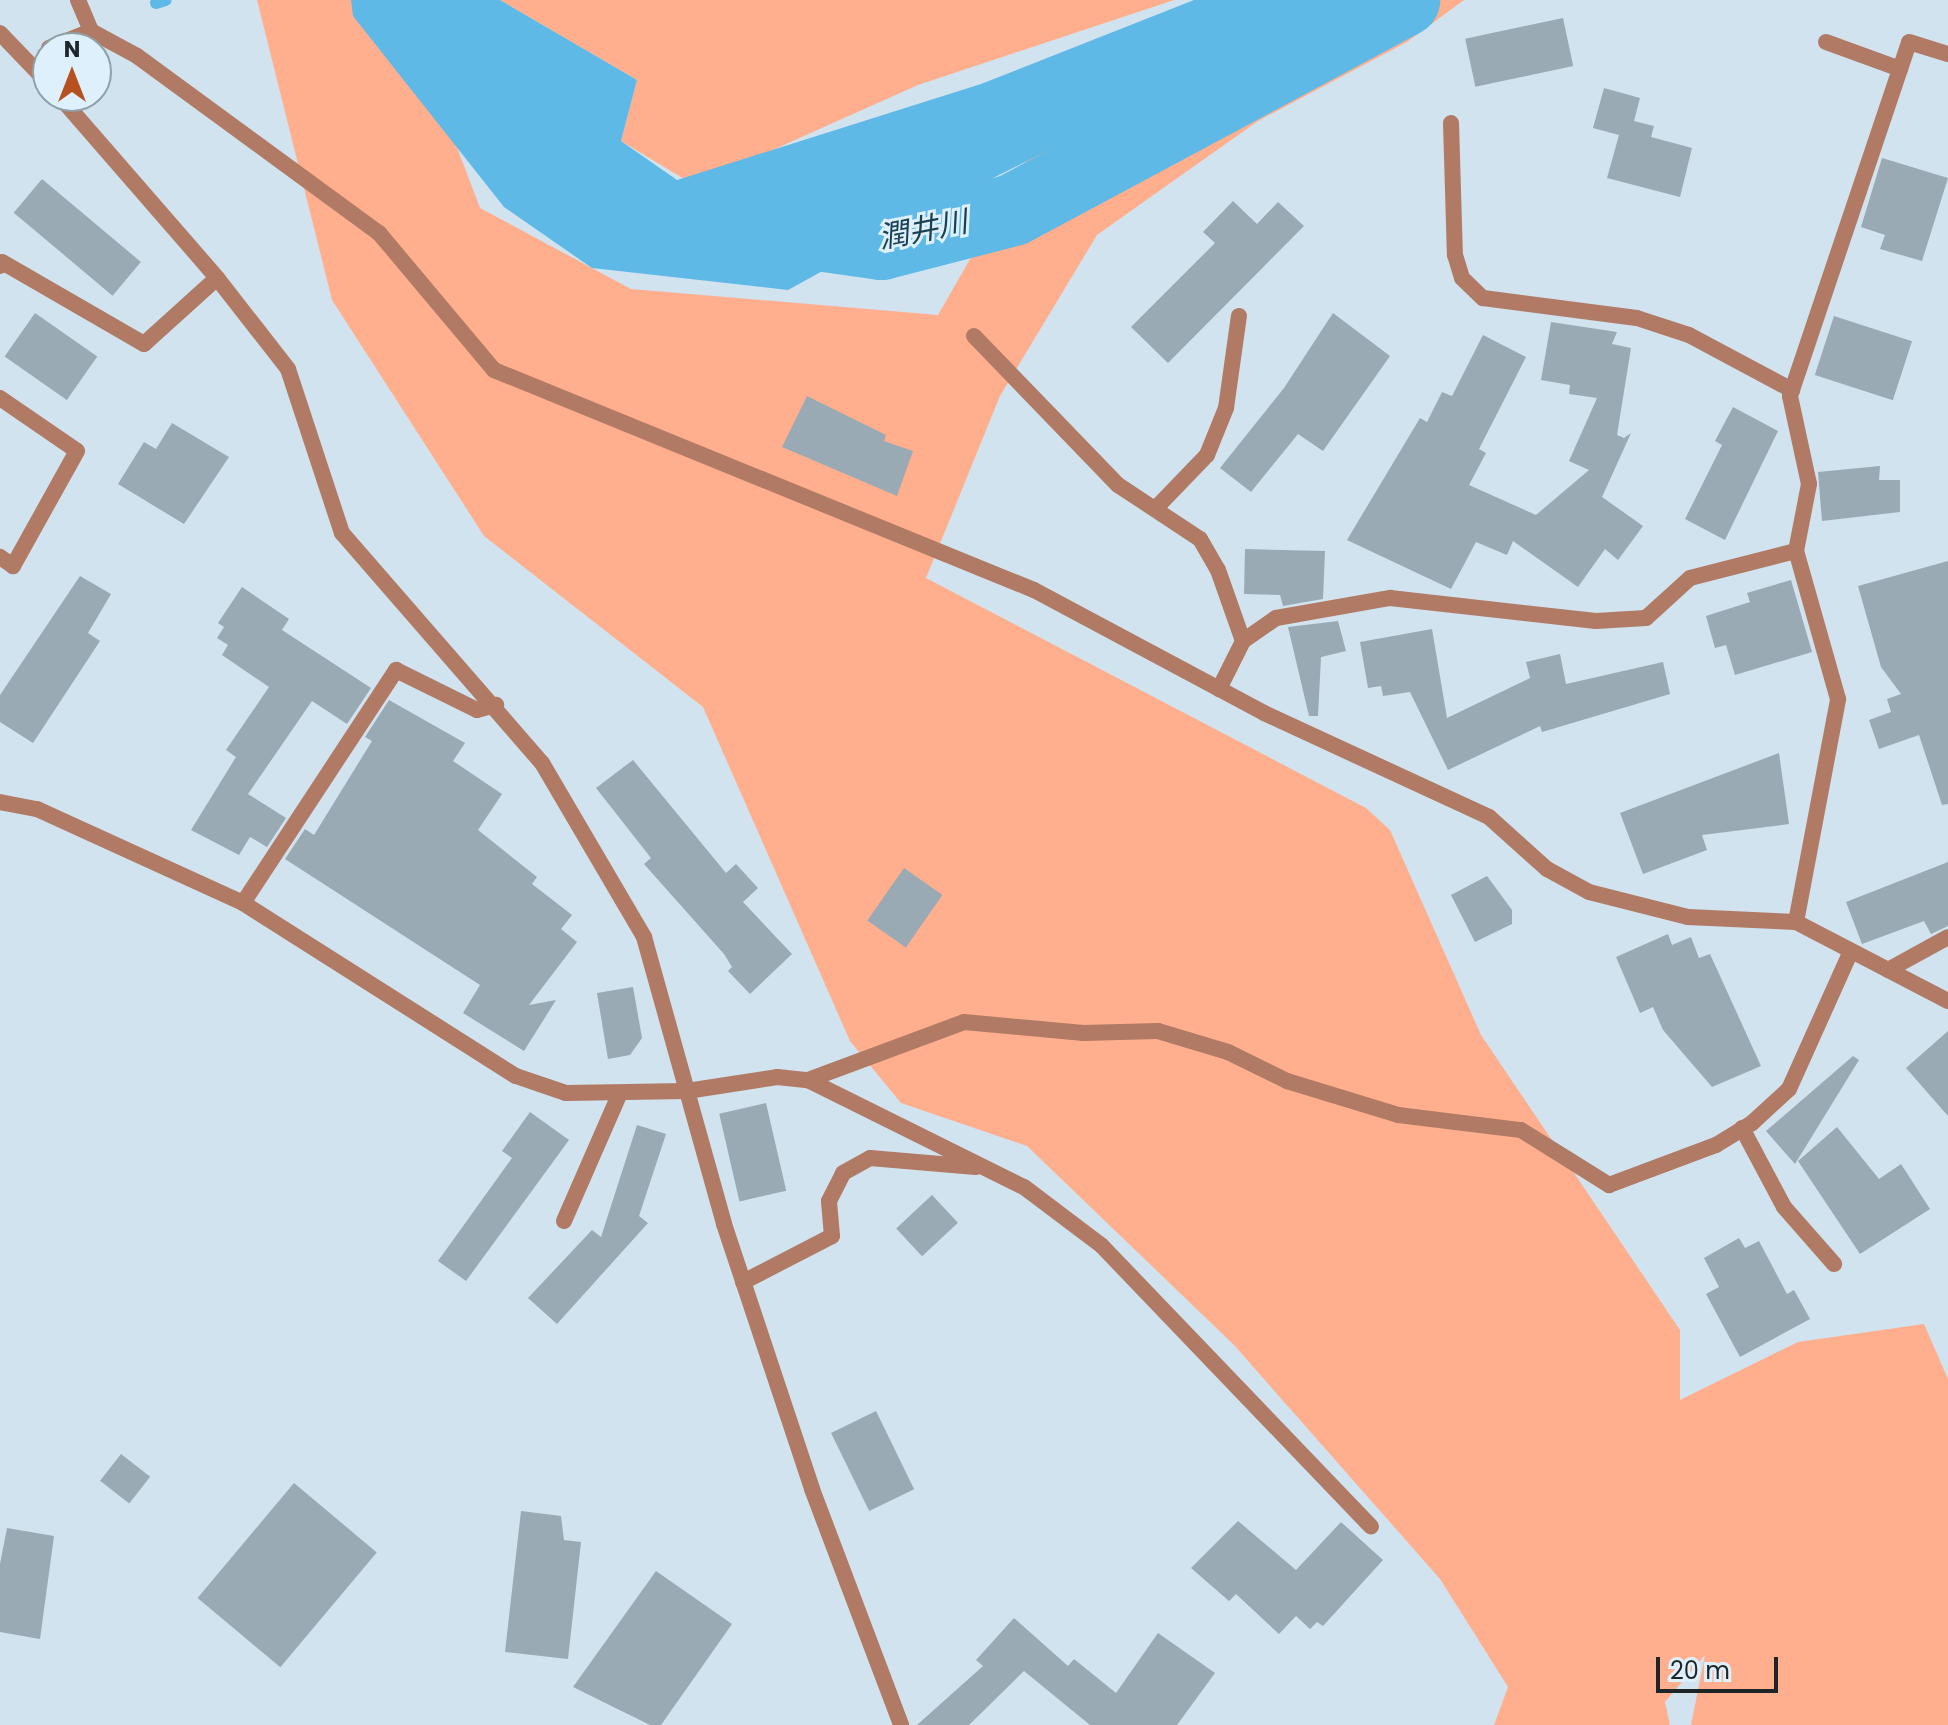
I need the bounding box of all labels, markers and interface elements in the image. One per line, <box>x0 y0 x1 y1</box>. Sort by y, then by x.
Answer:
north arrow <box>32 32 112 112</box>
text: N <box>64 34 80 65</box>
water label: 潤井川 <box>875 204 971 256</box>
scale bar <box>1660 1641 1782 1691</box>
text: 20 m <box>1670 1654 1730 1687</box>

